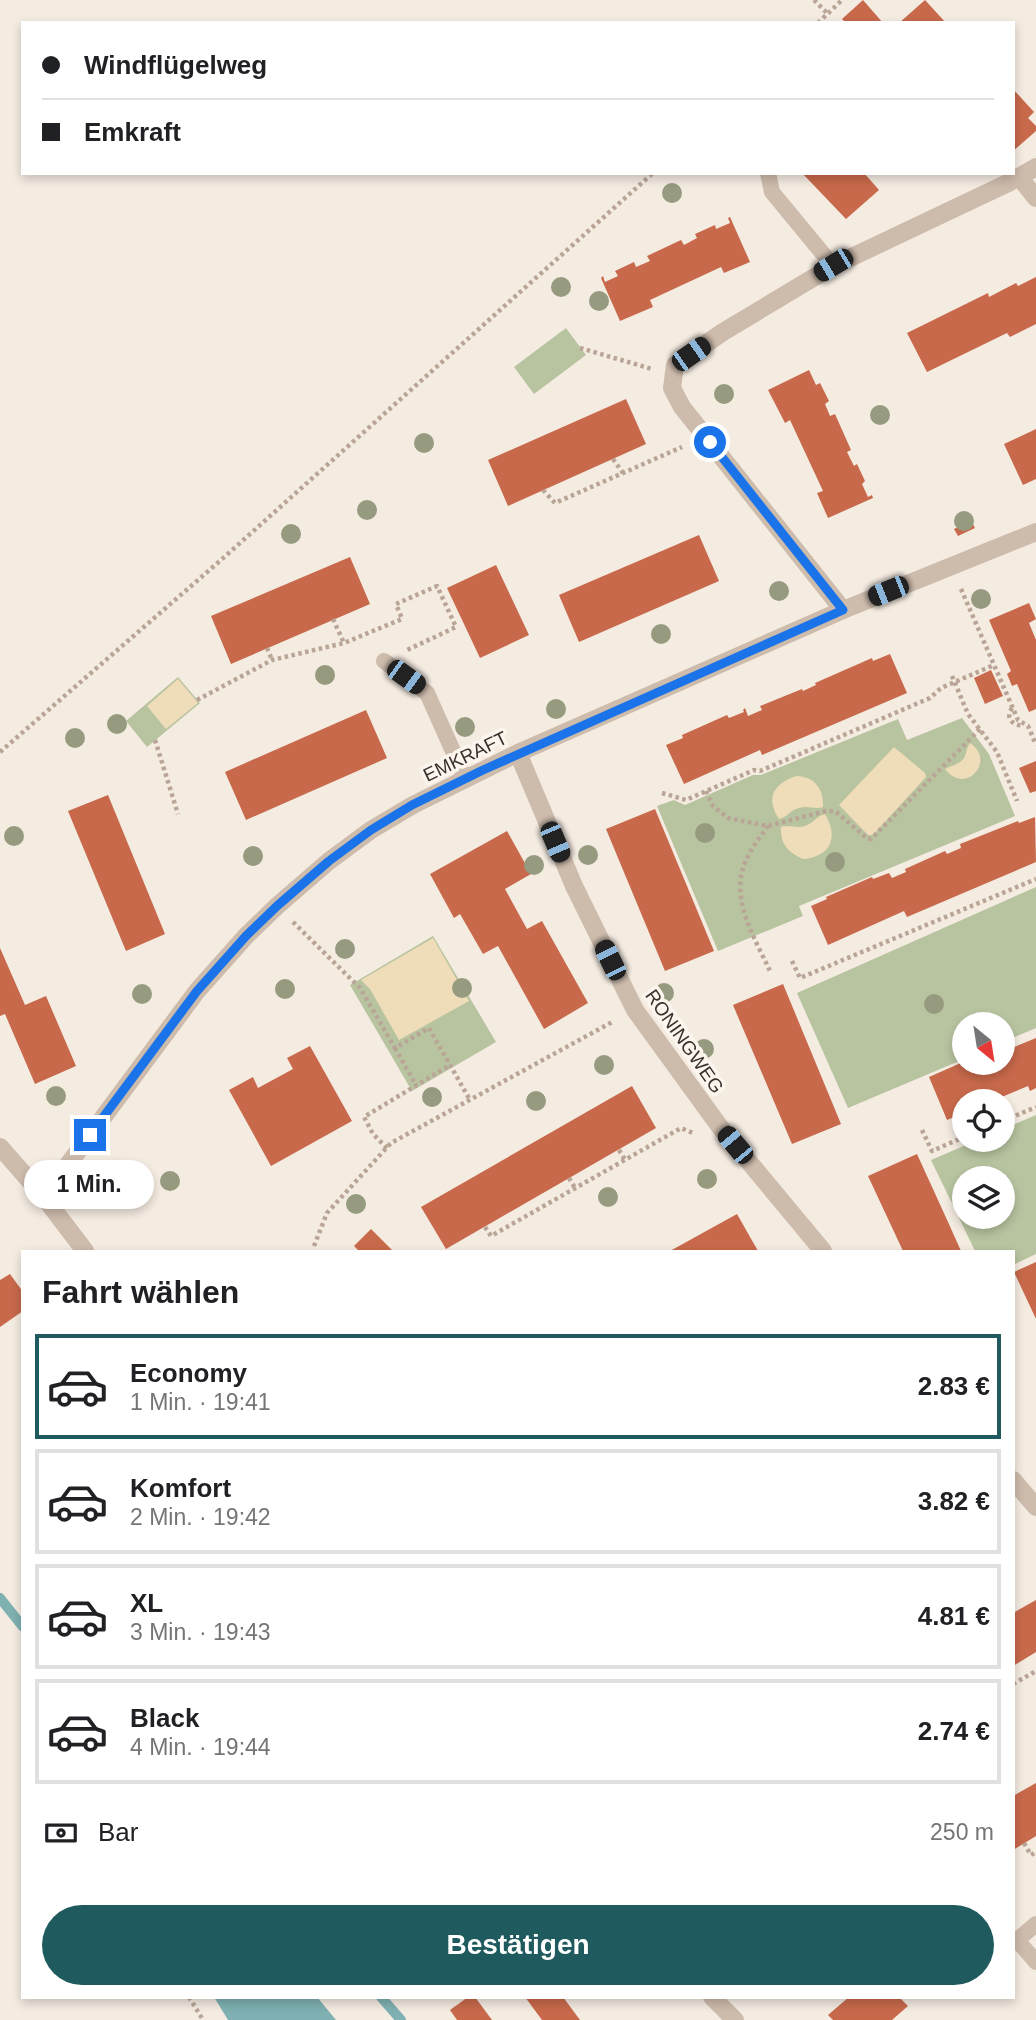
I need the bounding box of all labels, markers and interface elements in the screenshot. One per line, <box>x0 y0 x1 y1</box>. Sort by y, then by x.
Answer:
text: Windflügelweg <box>84 50 267 80</box>
text: Emkraft <box>84 117 181 147</box>
car <box>810 245 857 285</box>
car <box>668 333 715 375</box>
route start <box>694 426 726 458</box>
car <box>865 573 912 609</box>
car <box>383 656 430 698</box>
street label: EMKRAFT <box>420 727 511 786</box>
car <box>538 819 573 865</box>
car <box>592 937 629 983</box>
street label: RONINGWEG <box>641 986 728 1097</box>
north arrow <box>952 1012 1015 1074</box>
map controls <box>952 1012 1015 1229</box>
button: locate <box>952 1089 1015 1152</box>
route end <box>74 1119 106 1151</box>
car <box>714 1122 757 1168</box>
callout: 1 Min. <box>25 1160 155 1208</box>
button: layers <box>952 1166 1015 1229</box>
text: 1 Min. <box>56 1171 122 1197</box>
text: Fahrt wählen <box>42 1274 239 1310</box>
icon: car <box>46 1355 109 1418</box>
text: Economy <box>130 1358 247 1388</box>
text: 2.83 € <box>918 1371 990 1401</box>
text: 1 Min. · 19:41 <box>130 1389 271 1415</box>
icon: car <box>46 1470 109 1533</box>
text: Komfort <box>130 1473 231 1503</box>
text: 3.82 € <box>918 1486 990 1516</box>
text: 2 Min. · 19:42 <box>130 1504 271 1530</box>
icon: car <box>46 1585 109 1648</box>
text: XL <box>130 1588 163 1618</box>
text: 4.81 € <box>918 1601 990 1631</box>
text: 3 Min. · 19:43 <box>130 1619 271 1645</box>
icon: car <box>46 1700 109 1763</box>
text: Black <box>130 1703 199 1733</box>
text: 2.74 € <box>918 1716 990 1746</box>
text: 4 Min. · 19:44 <box>130 1734 271 1760</box>
icon: cash <box>42 1814 80 1852</box>
text: Bar <box>98 1817 138 1847</box>
text: 250 m <box>930 1819 994 1845</box>
button: Bestätigen <box>42 1905 994 1985</box>

